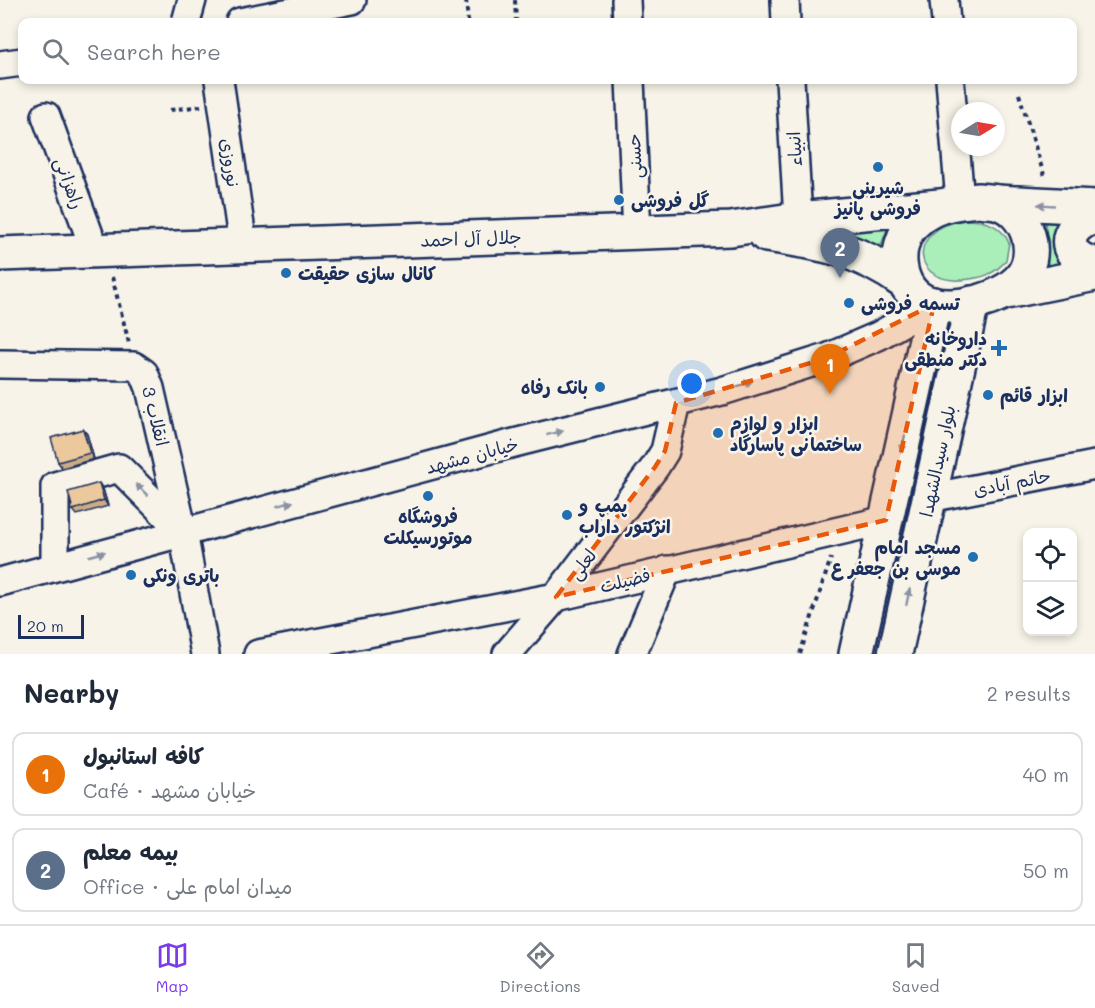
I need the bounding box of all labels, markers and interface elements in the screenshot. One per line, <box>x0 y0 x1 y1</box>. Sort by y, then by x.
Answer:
search box <box>18 18 1077 84</box>
icon: search <box>39 35 72 68</box>
text: Search here <box>87 37 221 66</box>
north arrow <box>951 102 1005 156</box>
street label: انبیاء <box>781 131 807 167</box>
street label: حسنی <box>621 133 647 179</box>
street label: نوروزی <box>216 137 246 189</box>
street label: راهزانی <box>50 154 90 212</box>
marker: شیرینی فروشی پانیز <box>871 160 885 174</box>
place label: شیرینی فروشی پانیز <box>833 175 921 221</box>
place label: گل فروشی <box>631 188 709 213</box>
marker: گل فروشی <box>612 193 626 207</box>
one-way arrow <box>1037 200 1056 209</box>
street label: جلال آل احمد <box>420 224 522 252</box>
pin: 2 <box>820 228 860 278</box>
place label: کانال سازی حقیقت <box>298 261 436 285</box>
marker: کانال سازی حقیقت <box>279 266 293 280</box>
place label: تسمه فروشی <box>861 291 960 316</box>
marker: تسمه فروشی <box>842 296 856 310</box>
place label: داروخانه دکتر منطقی <box>904 326 987 372</box>
marker: داروخانه دکتر منطقی <box>992 341 1006 355</box>
pin: 1 <box>810 344 850 394</box>
your location <box>677 369 706 398</box>
place label: بانک رفاه <box>521 375 588 399</box>
one-way arrow <box>735 379 753 389</box>
marker: بانک رفاه <box>593 380 607 394</box>
place label: ابزار قائم <box>1000 383 1068 410</box>
street label: انقلاب 3 <box>137 384 175 448</box>
marker: ابزار قائم <box>981 388 995 402</box>
street label: بلوار سیدالشهدا <box>913 403 961 519</box>
place label: ابزار و لوازم ساختمانی پاسارگاد <box>730 411 862 457</box>
marker: ابزار و لوازم ساختمانی پاسارگاد <box>711 426 725 440</box>
one-way arrow <box>546 428 564 437</box>
street label: خیابان مشهد <box>423 431 521 479</box>
one-way arrow <box>898 434 907 453</box>
street label: حاتم آبادی <box>971 463 1053 504</box>
one-way arrow <box>135 483 149 497</box>
marker: فروشگاه موتورسیکلت <box>421 489 435 503</box>
place label: پمپ و انژکتور داراب <box>577 493 671 538</box>
one-way arrow <box>276 499 294 509</box>
place label: فروشگاه موتورسیکلت <box>383 504 473 550</box>
marker: پمپ و انژکتور داراب <box>560 508 574 522</box>
map controls <box>1023 528 1077 636</box>
button: locate <box>1023 528 1077 582</box>
place label: مسجد امام موسی بن جعفر ع <box>831 535 961 581</box>
street label: لعلی <box>563 544 601 584</box>
one-way arrow <box>88 549 106 559</box>
marker: مسجد امام موسی بن جعفر ع <box>966 550 980 564</box>
street label: فضیلت <box>597 562 653 598</box>
place label: باتری ونکی <box>143 563 220 588</box>
marker: باتری ونکی <box>124 568 138 582</box>
button: layers <box>1023 582 1077 636</box>
one-way arrow <box>903 588 913 606</box>
scale bar <box>18 612 84 640</box>
text: 20 m <box>27 615 64 636</box>
text: Nearby <box>24 676 119 710</box>
text: 2 results <box>987 680 1071 706</box>
text: کافه استانبول <box>83 741 204 770</box>
text: 1 <box>41 761 50 787</box>
text: 40 m <box>1023 761 1069 787</box>
text: Café · خیابان مشهد <box>83 777 256 803</box>
text: بیمه معلم <box>83 837 178 866</box>
text: 2 <box>40 857 51 883</box>
text: 50 m <box>1023 857 1069 883</box>
text: Office · میدان امام علی <box>83 873 292 899</box>
tab: Map <box>156 939 189 996</box>
tab: Directions <box>500 939 581 996</box>
tab: Saved <box>892 939 939 996</box>

